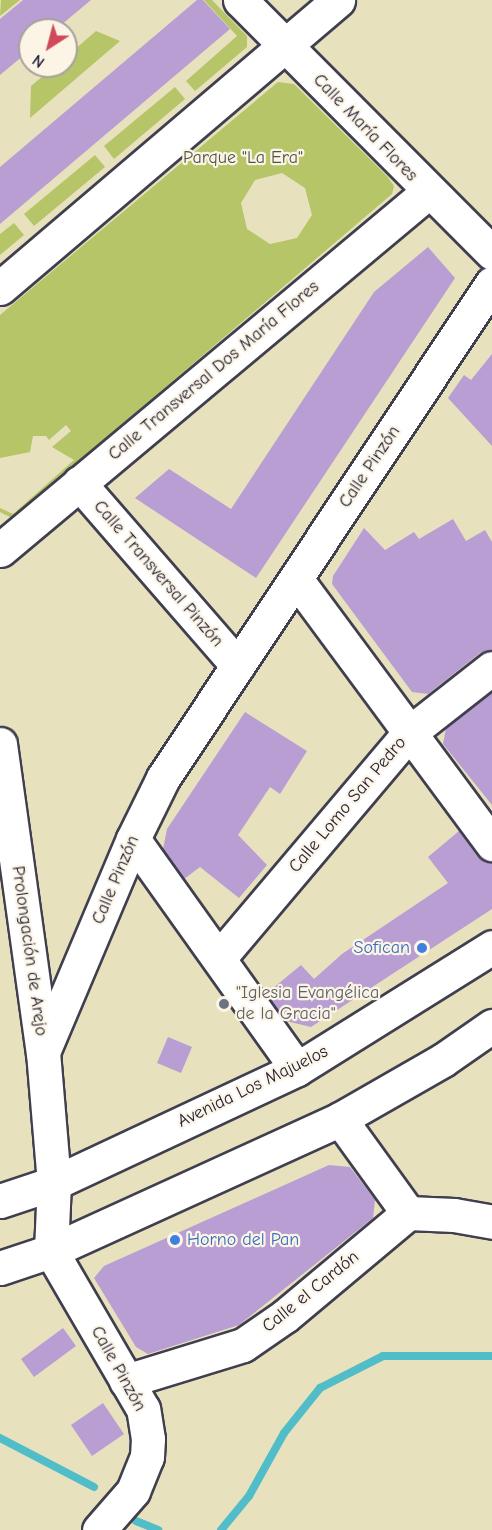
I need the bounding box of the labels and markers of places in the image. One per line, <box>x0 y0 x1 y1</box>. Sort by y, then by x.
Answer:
place label: Sofican <box>354 937 410 959</box>
marker: Sofican <box>415 941 429 955</box>
place label: "Iglesia Evangélica de la Gracia" <box>236 983 379 1026</box>
marker: "Iglesia Evangélica de la Gracia" <box>217 997 231 1011</box>
place label: Horno del Pan <box>187 1229 299 1251</box>
marker: Horno del Pan <box>168 1233 182 1247</box>

